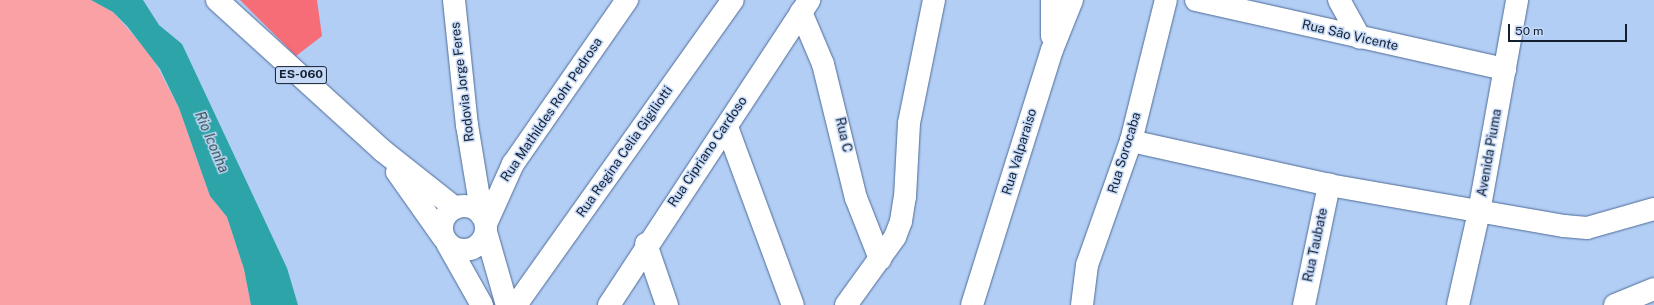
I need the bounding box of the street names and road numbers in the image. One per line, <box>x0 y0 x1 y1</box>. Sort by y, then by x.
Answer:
street label: Rua São Vicente <box>1300 17 1400 55</box>
street label: Rodovia Jorge Feres <box>448 21 478 143</box>
street label: Rua Mathildes Rohr Pedrosa <box>498 35 606 185</box>
road number: ES-060 <box>274 65 328 85</box>
street label: Rua Regina Celia Gigiliotti <box>574 83 676 221</box>
street label: Rua Cipriano Cardoso <box>665 94 751 210</box>
street label: Rua Valparaiso <box>999 107 1041 197</box>
street label: Avenida Piuma <box>1475 108 1505 198</box>
street label: Rua Sorocaba <box>1105 111 1145 195</box>
street label: Rua C <box>831 116 855 154</box>
street label: Rua Taubate <box>1301 207 1331 283</box>

